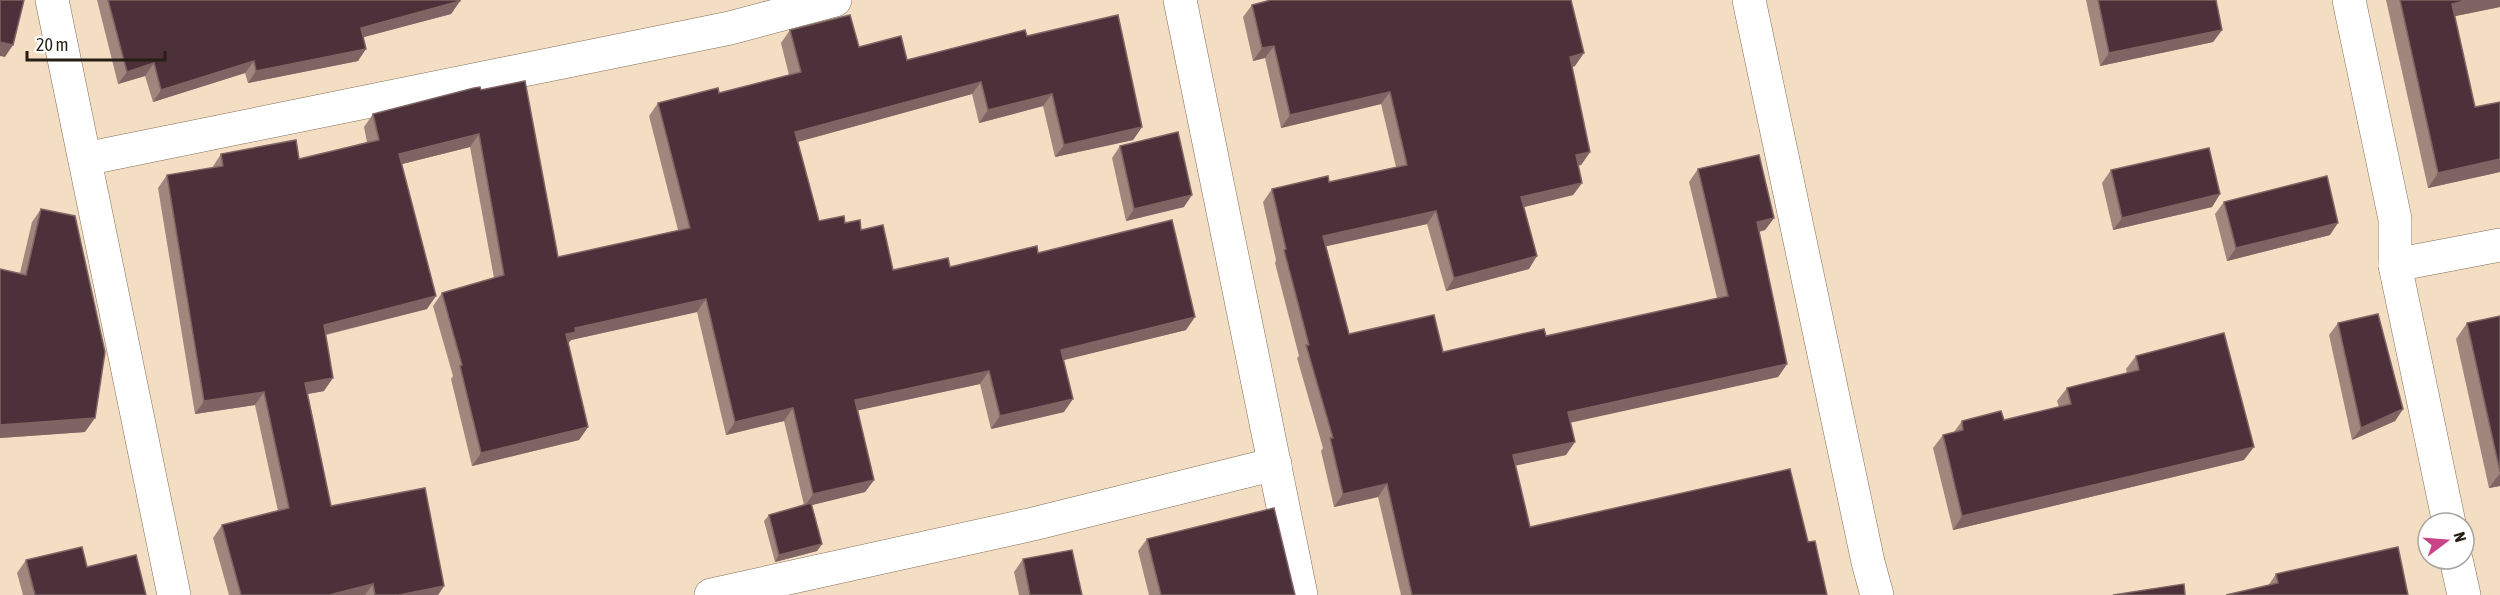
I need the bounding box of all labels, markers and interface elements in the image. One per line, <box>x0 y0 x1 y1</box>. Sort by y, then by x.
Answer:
scale bar <box>27 24 165 62</box>
text: 20 m <box>36 34 68 55</box>
north arrow <box>2416 511 2476 571</box>
text: N <box>2450 530 2470 544</box>

